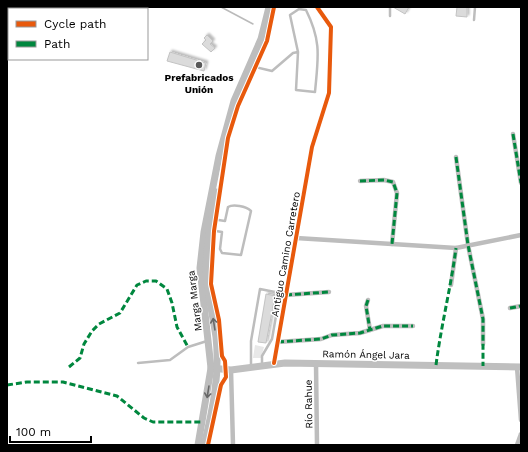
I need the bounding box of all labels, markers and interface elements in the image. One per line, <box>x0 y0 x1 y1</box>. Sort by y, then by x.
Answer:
legend <box>8 8 148 60</box>
text: Cycle path <box>44 17 106 31</box>
text: Path <box>44 37 70 51</box>
marker: Prefabricados Unión <box>194 60 204 70</box>
place label: Prefabricados Unión <box>165 72 234 95</box>
street label: Antiguo Camino Carretero <box>269 191 302 317</box>
street label: Marga Marga <box>185 270 204 332</box>
one-way arrow <box>209 317 217 330</box>
street label: Ramón Ángel Jara <box>322 348 410 361</box>
street label: Río Rahue <box>303 379 314 429</box>
one-way arrow <box>204 385 212 398</box>
scale bar <box>10 418 91 444</box>
text: 100 m <box>16 425 51 439</box>

